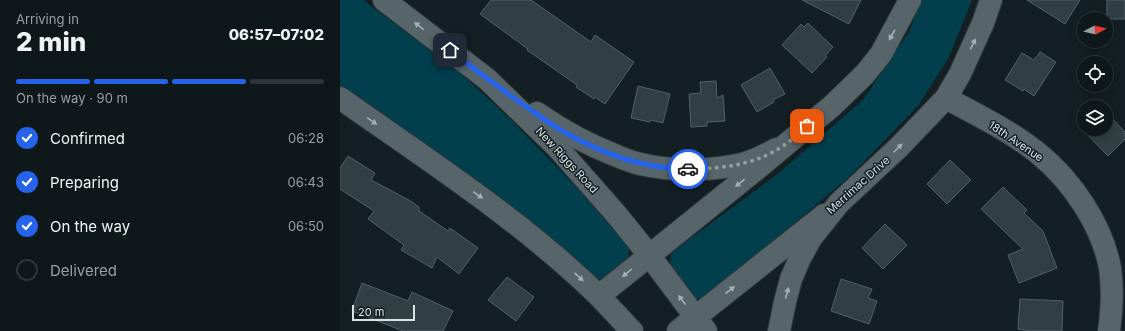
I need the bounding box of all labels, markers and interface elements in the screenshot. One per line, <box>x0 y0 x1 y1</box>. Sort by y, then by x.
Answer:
text: Arriving in <box>16 11 79 27</box>
north arrow <box>1077 12 1113 48</box>
map controls <box>1077 12 1113 136</box>
one-way arrow <box>413 21 424 30</box>
text: 06:57–07:02 <box>229 25 324 44</box>
text: 2 min <box>16 26 86 57</box>
one-way arrow <box>889 29 896 41</box>
pin <box>433 33 467 67</box>
one-way arrow <box>970 38 976 49</box>
icon: home <box>439 39 461 61</box>
button: locate <box>1077 56 1113 92</box>
text: On the way · 90 m <box>16 90 128 106</box>
button: layers <box>1077 100 1113 136</box>
pin <box>790 109 824 143</box>
icon: bag <box>796 115 818 137</box>
one-way arrow <box>367 117 377 125</box>
street label: 18th Avenue <box>986 118 1046 164</box>
street label: New Riggs Road <box>533 124 601 196</box>
icon: check <box>16 127 38 149</box>
text: Confirmed <box>50 129 125 148</box>
text: 06:28 <box>288 130 324 146</box>
one-way arrow <box>893 143 903 153</box>
courier <box>668 149 708 189</box>
street label: Merrimac Drive <box>824 153 892 217</box>
icon: car <box>677 158 699 180</box>
icon: check <box>16 171 38 193</box>
text: Preparing <box>50 173 119 192</box>
text: 06:43 <box>288 174 324 190</box>
one-way arrow <box>734 178 745 187</box>
one-way arrow <box>473 191 484 199</box>
icon: check <box>16 215 38 237</box>
text: On the way <box>50 217 130 236</box>
text: 06:50 <box>288 218 324 234</box>
text: Delivered <box>50 261 117 280</box>
one-way arrow <box>622 268 633 277</box>
one-way arrow <box>575 272 584 281</box>
one-way arrow <box>725 285 736 294</box>
one-way arrow <box>784 287 790 299</box>
one-way arrow <box>678 294 687 305</box>
scale bar <box>352 303 415 322</box>
text: 20 m <box>358 305 384 319</box>

